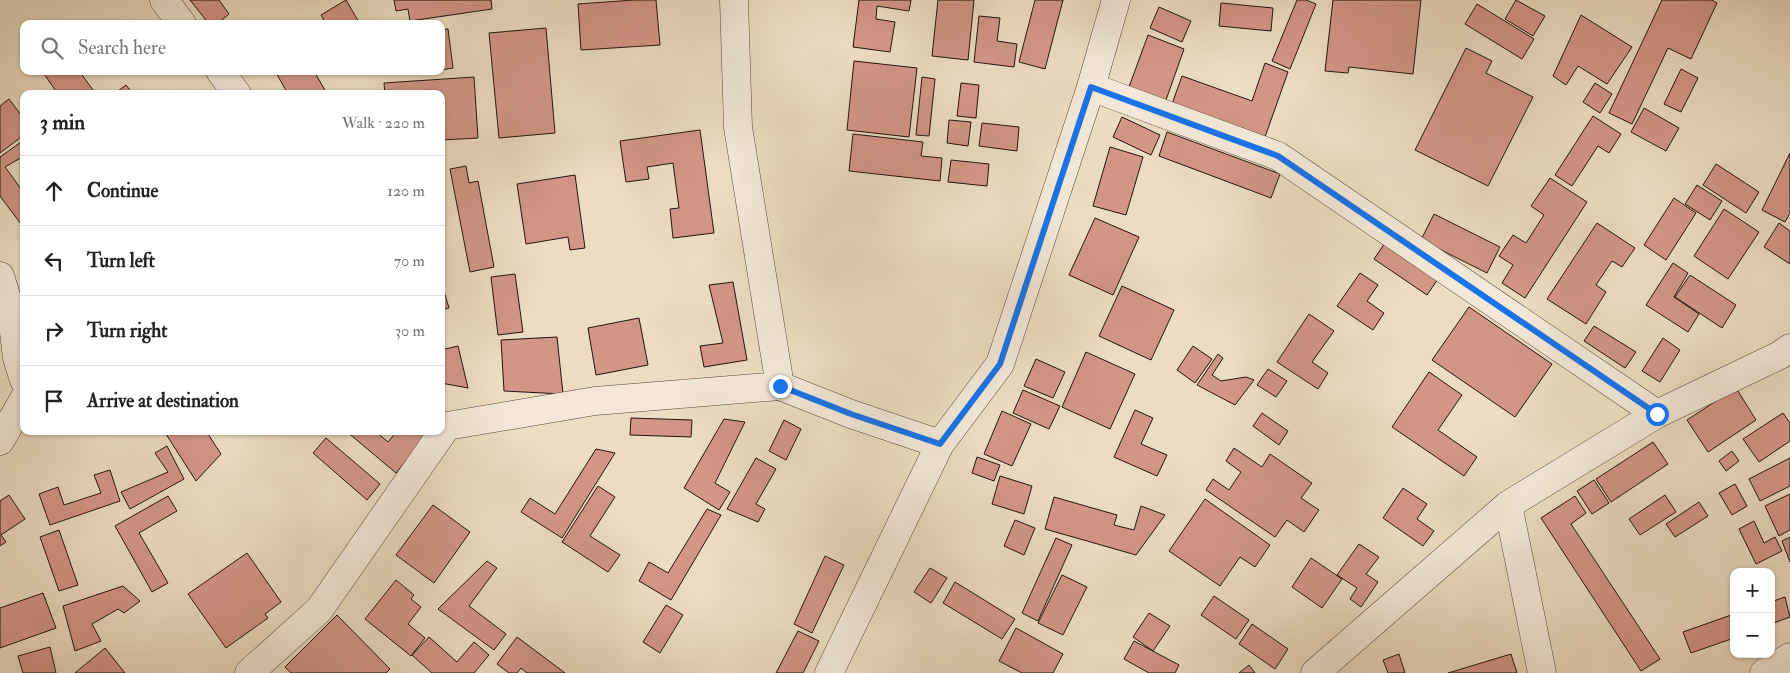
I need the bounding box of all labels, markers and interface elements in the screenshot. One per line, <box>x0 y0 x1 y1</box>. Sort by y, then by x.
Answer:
search box <box>20 20 445 75</box>
icon: search <box>38 34 66 62</box>
text: Search here <box>78 36 166 60</box>
text: 3 min <box>40 109 85 136</box>
text: Walk · 220 m <box>342 113 425 133</box>
icon: ahead <box>40 177 68 205</box>
text: Continue <box>87 179 158 203</box>
text: 120 m <box>387 181 425 201</box>
icon: left <box>40 247 68 275</box>
text: Turn left <box>87 249 155 273</box>
text: 70 m <box>394 251 425 271</box>
icon: right <box>40 317 68 345</box>
text: Turn right <box>87 319 167 343</box>
text: 30 m <box>395 321 425 341</box>
route end <box>769 375 792 398</box>
icon: arrive <box>40 387 68 415</box>
text: Arrive at destination <box>87 389 239 413</box>
route start <box>1646 403 1669 426</box>
map controls <box>1730 568 1775 658</box>
button: + <box>1730 568 1775 613</box>
button: − <box>1730 613 1775 658</box>

